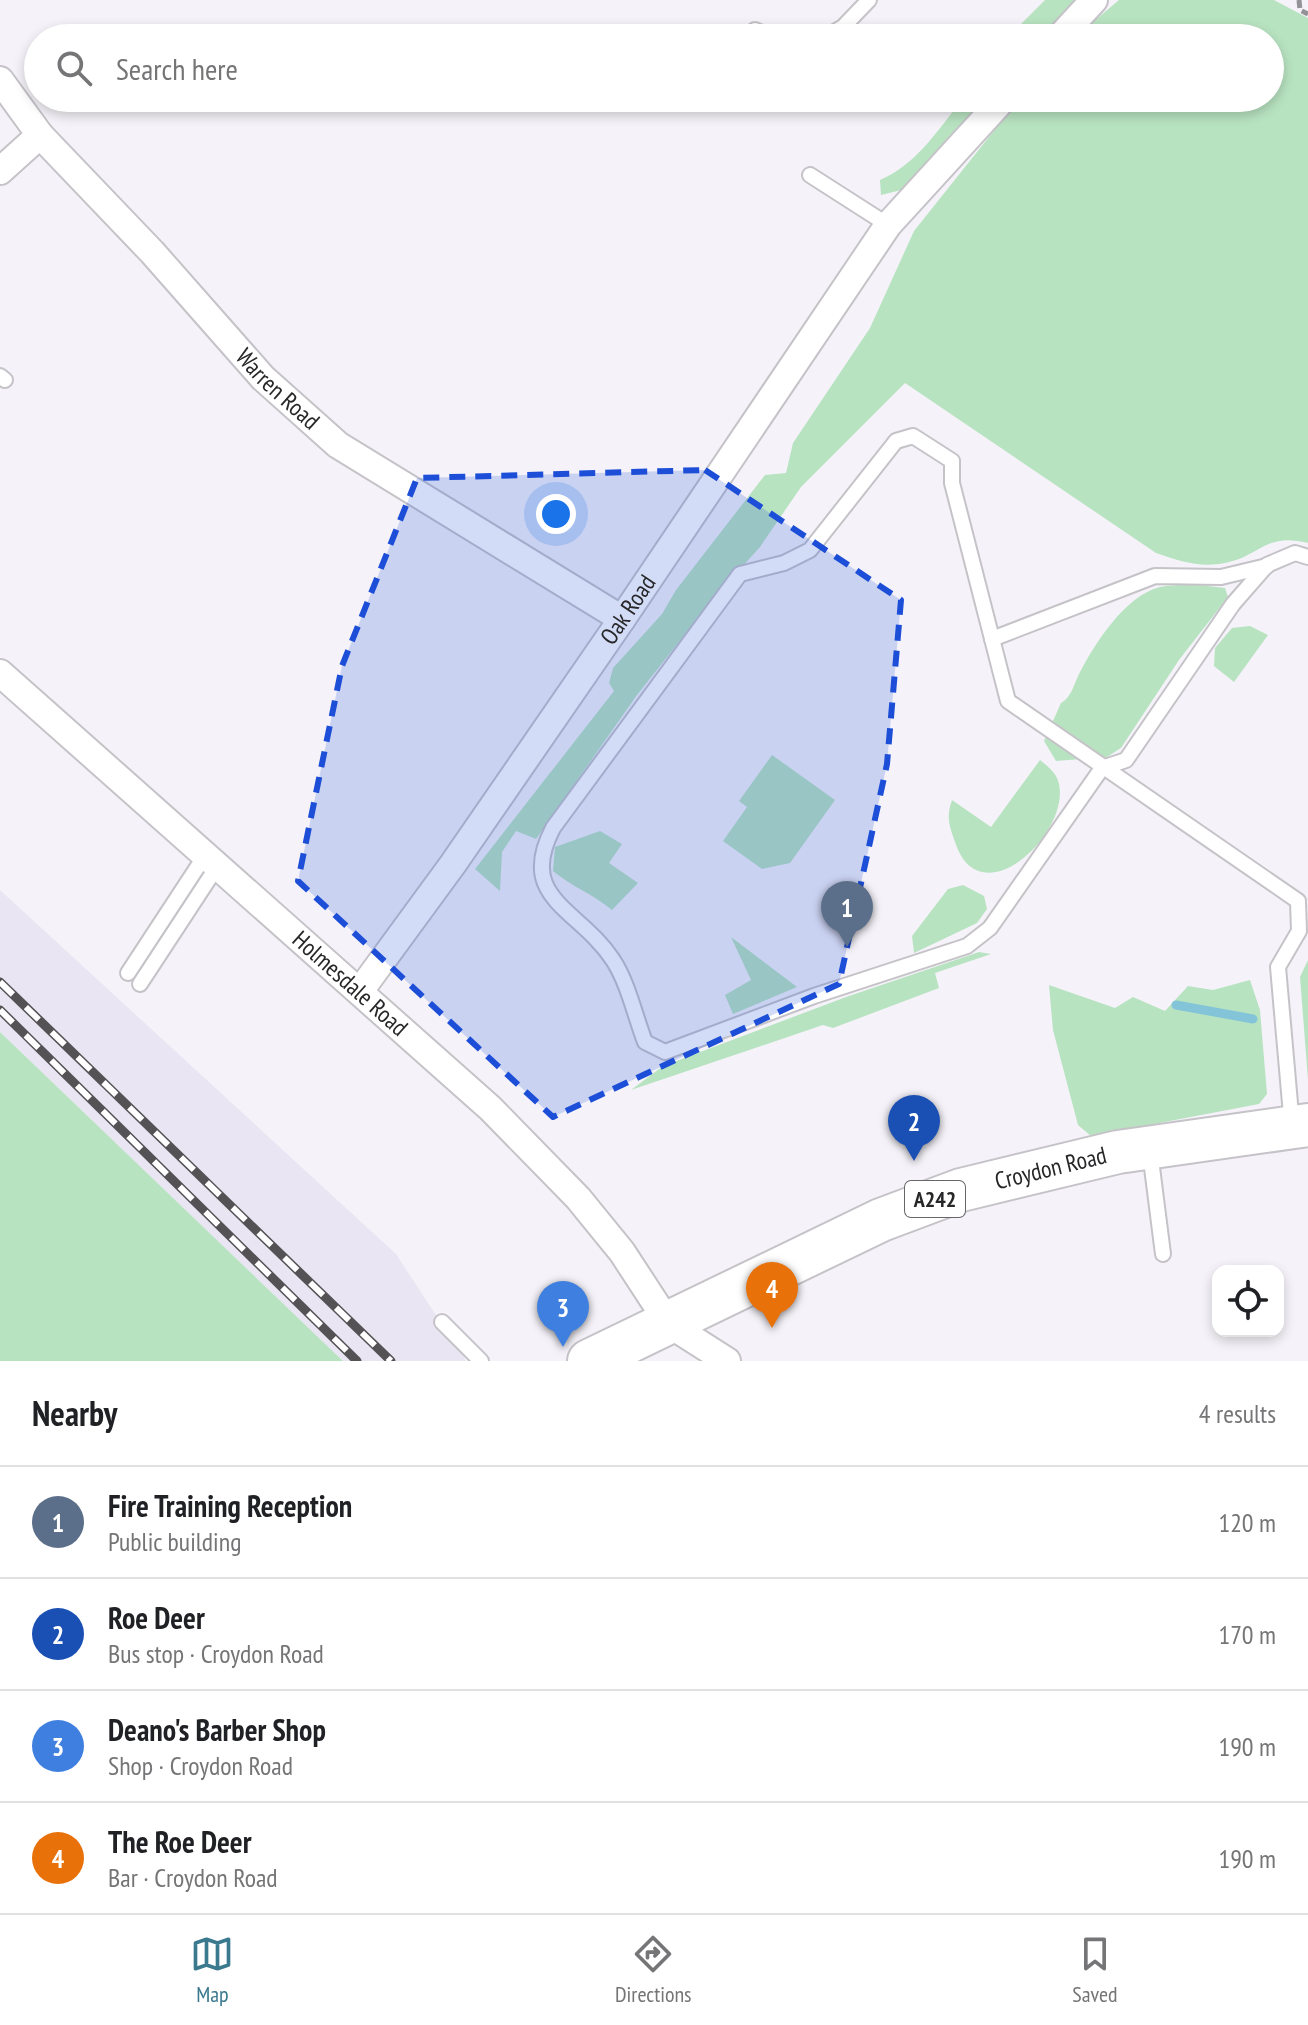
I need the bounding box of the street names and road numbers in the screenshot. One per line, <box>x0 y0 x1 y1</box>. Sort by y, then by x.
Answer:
street label: Warren Road <box>229 342 326 436</box>
street label: Oak Road <box>593 569 662 650</box>
street label: Holmesdale Road <box>286 924 414 1043</box>
street label: Croydon Road <box>992 1139 1110 1196</box>
road number: A242 <box>905 1181 965 1217</box>

